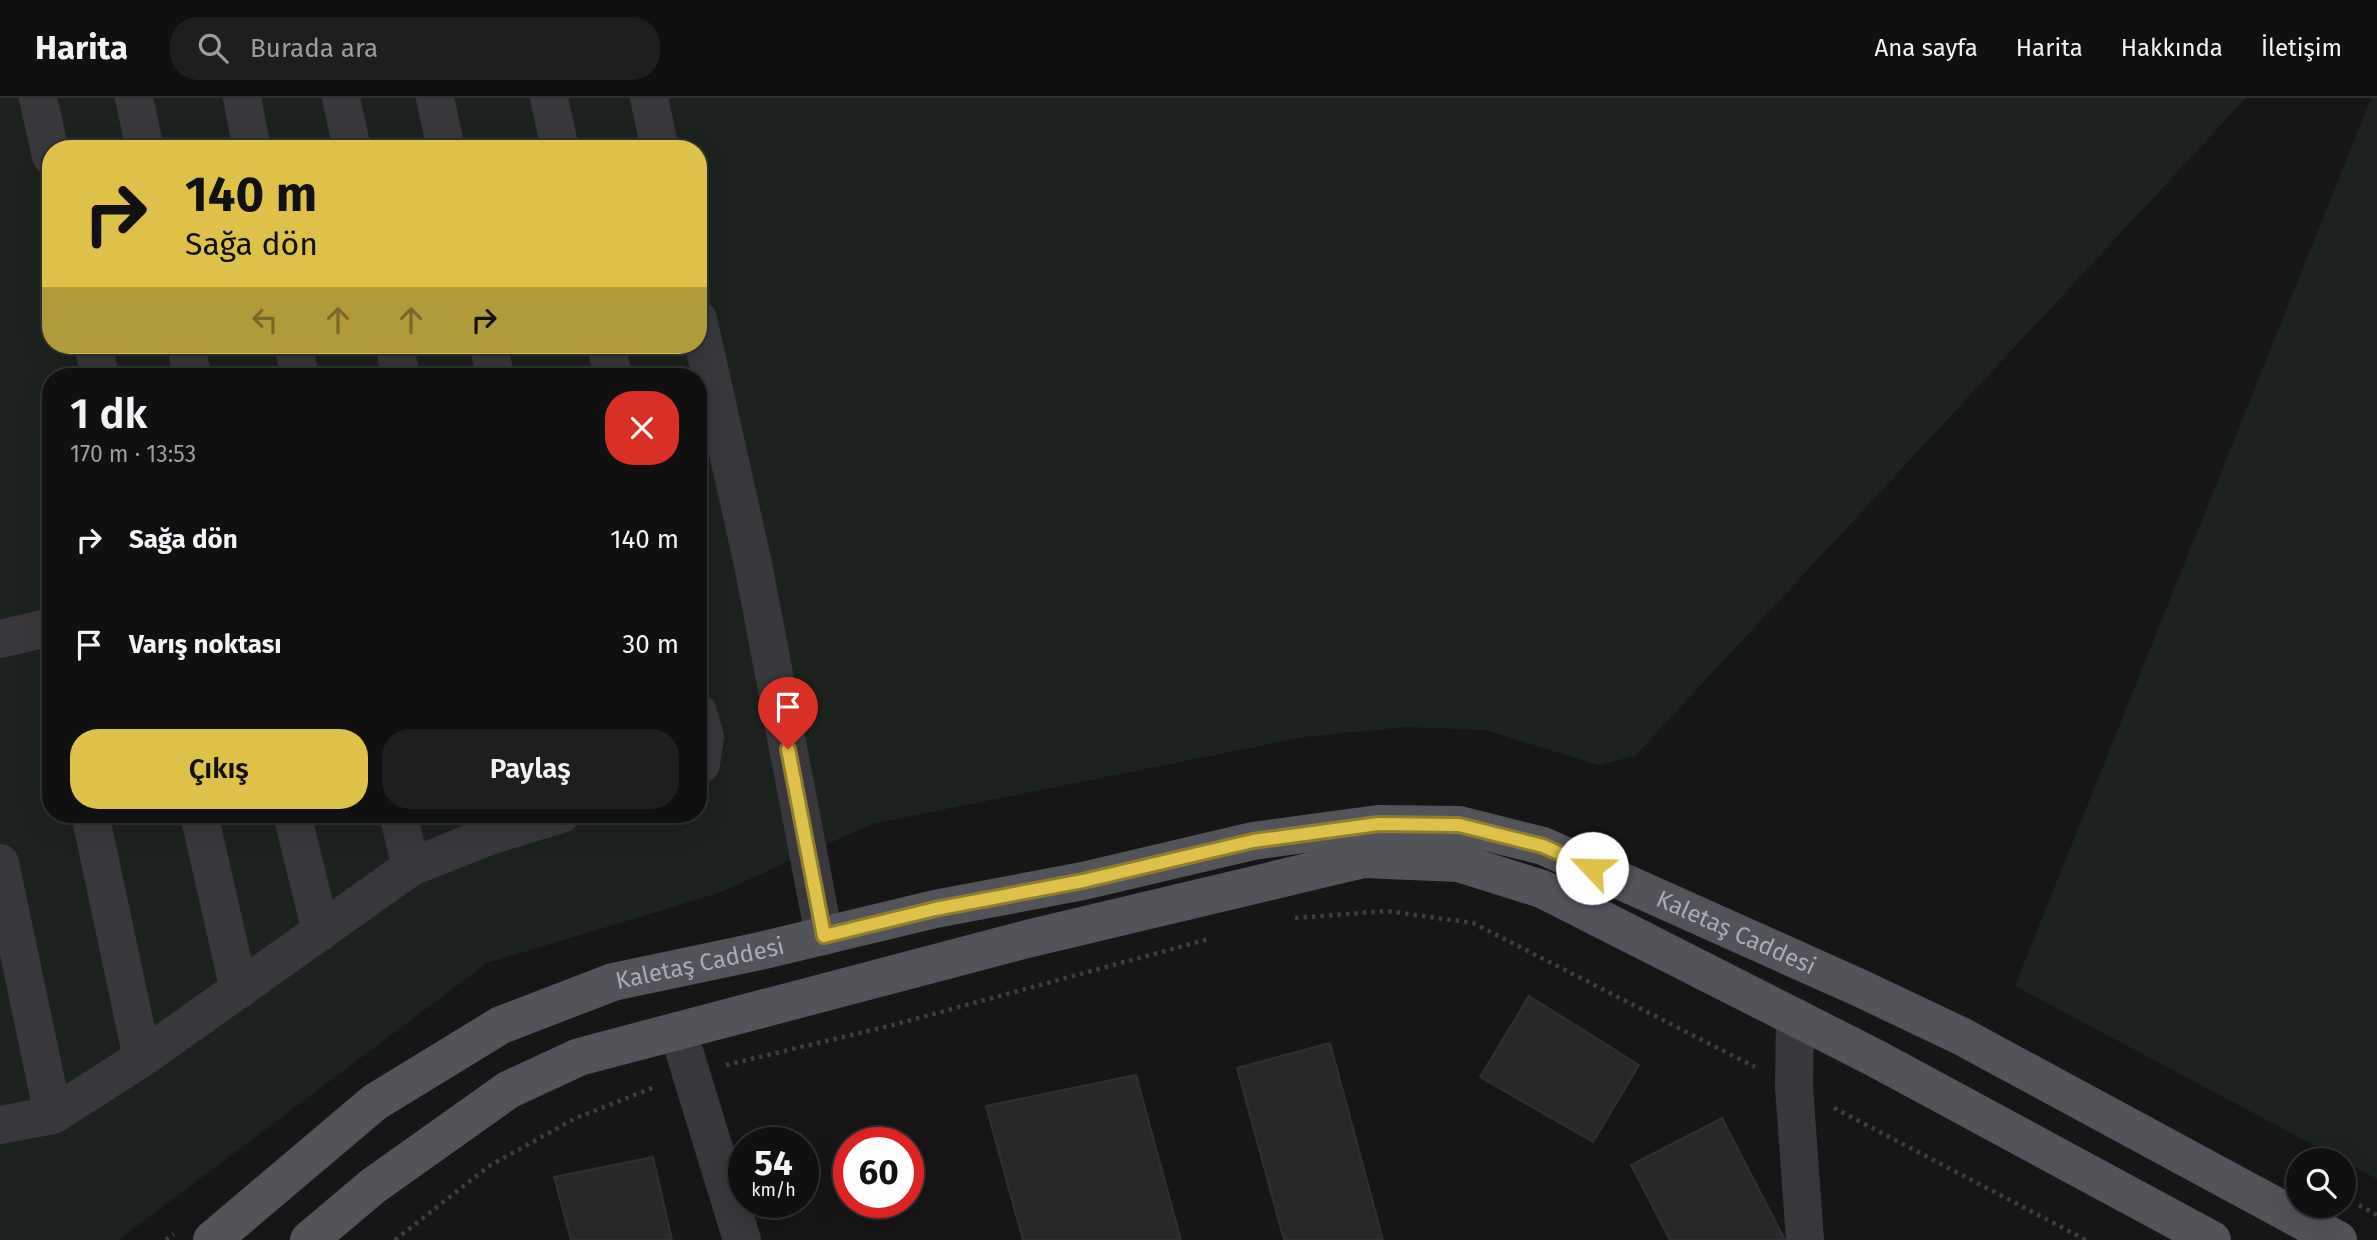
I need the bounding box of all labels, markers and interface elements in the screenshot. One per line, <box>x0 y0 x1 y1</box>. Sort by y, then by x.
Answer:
search box <box>170 17 660 80</box>
text: Harita <box>35 28 128 68</box>
icon: search <box>194 29 232 67</box>
text: Burada ara <box>250 33 378 64</box>
text: Ana sayfa <box>1874 34 1978 62</box>
text: Harita <box>2016 34 2083 62</box>
text: Hakkında <box>2121 34 2223 62</box>
text: İletişim <box>2261 34 2342 62</box>
text: 140 m <box>185 165 317 224</box>
icon: right <box>70 168 161 259</box>
text: Sağa dön <box>185 225 318 263</box>
icon: left <box>246 301 284 339</box>
icon: ahead <box>319 301 357 339</box>
icon: ahead <box>392 301 430 339</box>
icon: right <box>465 301 503 339</box>
text: 1 dk <box>70 389 147 439</box>
button: close <box>605 391 679 465</box>
text: 170 m · 13:53 <box>70 440 196 468</box>
icon: right <box>70 521 108 559</box>
text: Sağa dön <box>129 524 238 555</box>
text: 140 m <box>610 524 679 555</box>
icon: arrive <box>70 626 108 664</box>
text: Varış noktası <box>129 629 282 660</box>
text: 30 m <box>622 629 679 660</box>
pin <box>758 677 818 749</box>
icon: arrive <box>769 688 807 726</box>
button: Çıkış <box>70 729 368 809</box>
button: Paylaş <box>382 729 679 809</box>
position arrow <box>1555 831 1629 905</box>
street label: Kaletaş Caddesi <box>1652 885 1820 980</box>
street label: Kaletaş Caddesi <box>613 932 787 995</box>
speed limit sign: 60 <box>833 1127 924 1218</box>
text: 54 <box>754 1142 793 1184</box>
map controls <box>2286 1148 2356 1218</box>
button: search <box>2286 1148 2356 1218</box>
text: km/h <box>751 1179 796 1201</box>

